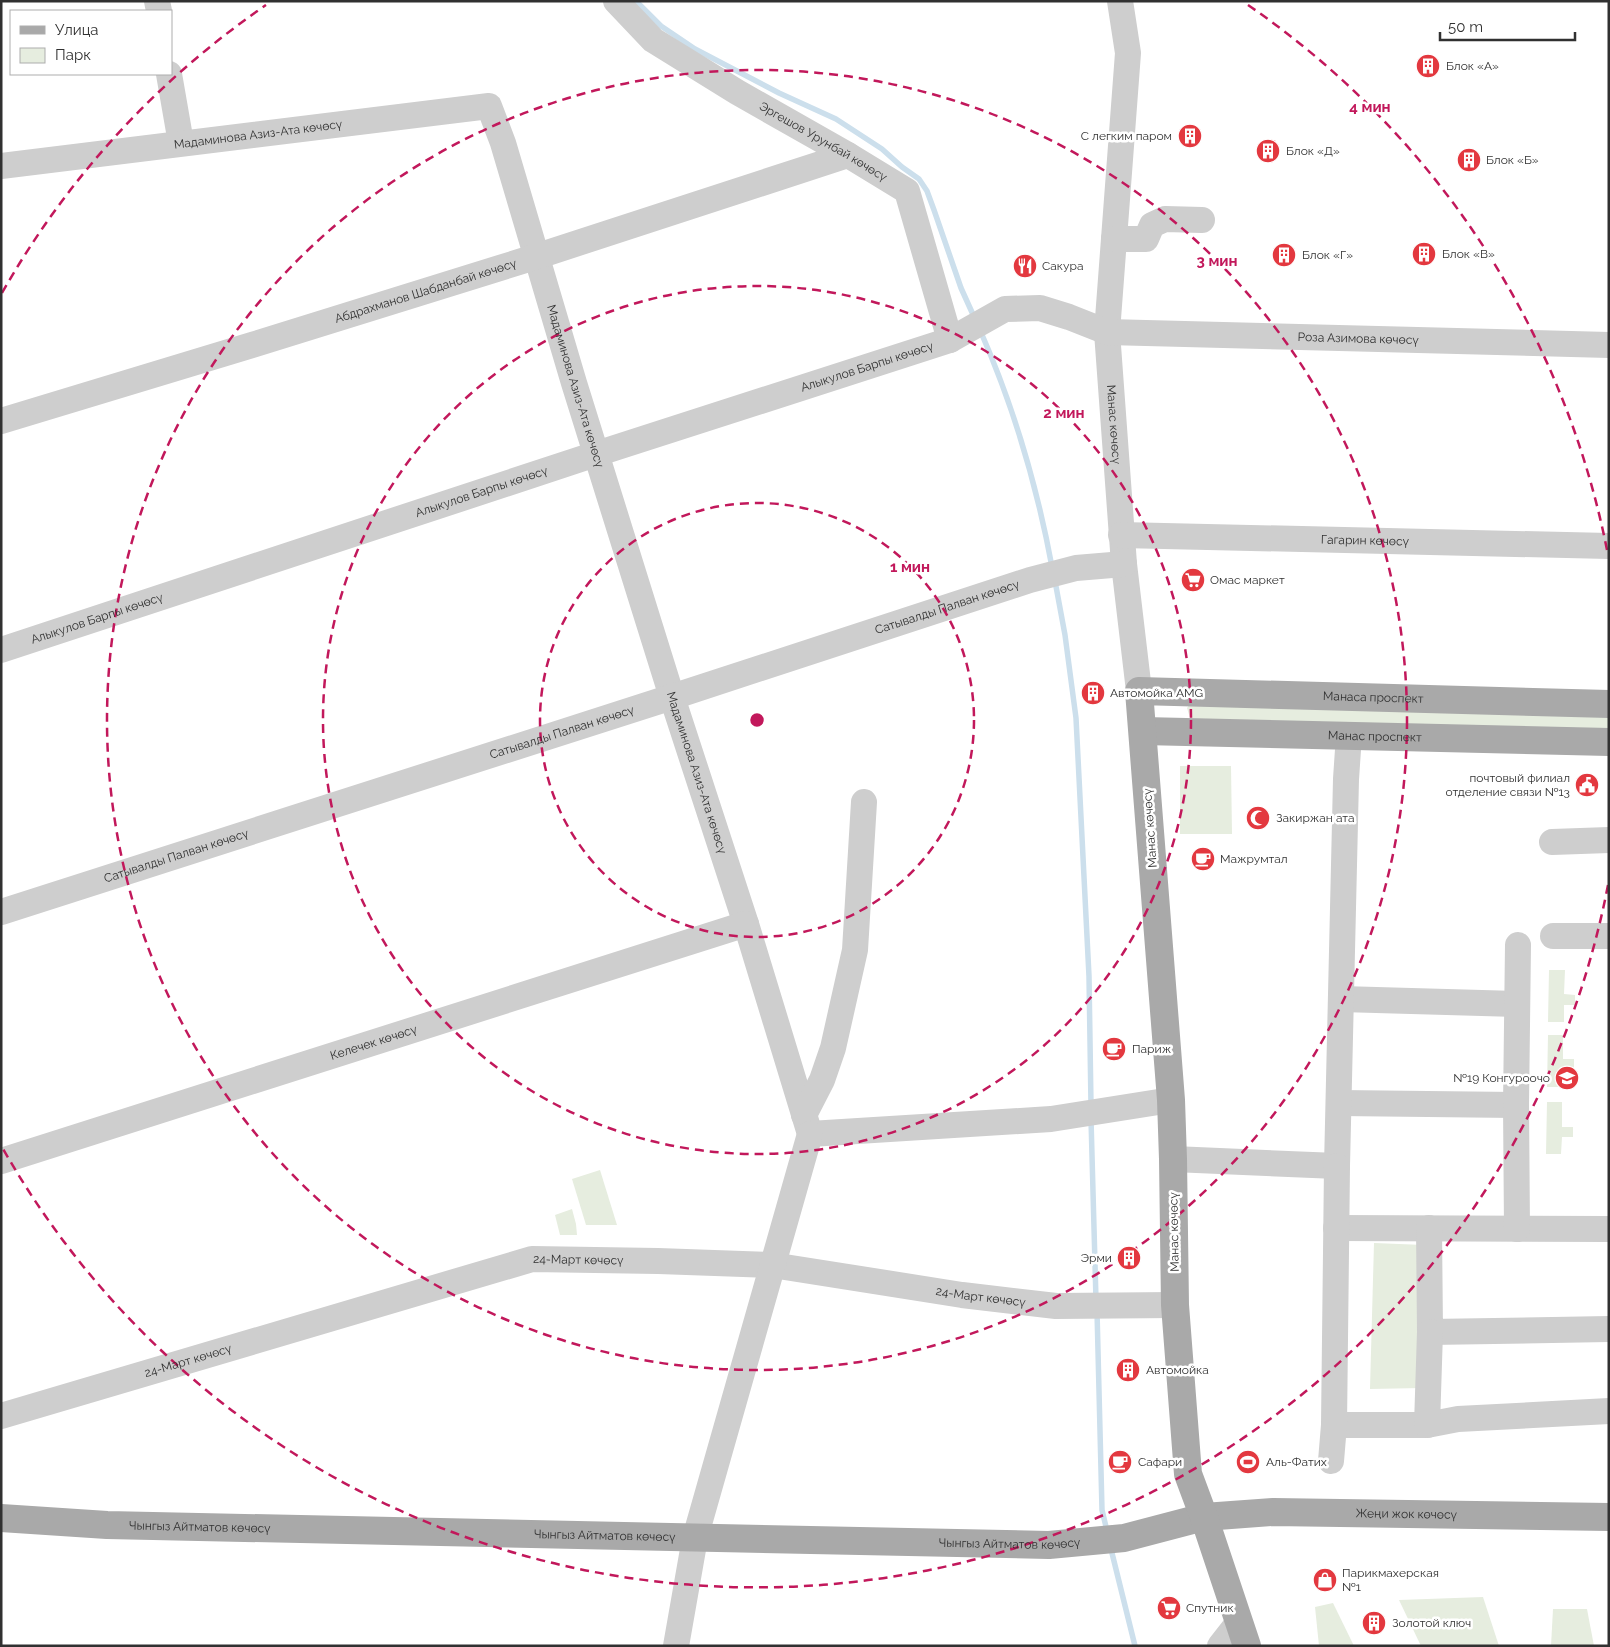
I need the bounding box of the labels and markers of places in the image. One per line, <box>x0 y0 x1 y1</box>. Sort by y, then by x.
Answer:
building icon: Блок «А» <box>1415 53 1441 79</box>
place label: Блок «А» <box>1446 59 1499 73</box>
building icon: С легким паром <box>1177 123 1203 149</box>
place label: С легким паром <box>1081 129 1172 143</box>
building icon: Блок «Д» <box>1255 138 1281 164</box>
place label: Блок «Д» <box>1286 144 1340 158</box>
building icon: Блок «Б» <box>1456 147 1482 173</box>
place label: Блок «Б» <box>1486 153 1539 167</box>
building icon: Блок «В» <box>1411 241 1437 267</box>
building icon: Блок «Г» <box>1271 242 1297 268</box>
place label: Блок «В» <box>1442 247 1495 261</box>
place label: Блок «Г» <box>1302 248 1353 262</box>
restaurant icon: Сакура <box>1012 253 1038 279</box>
place label: Сакура <box>1042 259 1083 273</box>
supermarket icon: Омас маркет <box>1180 567 1206 593</box>
place label: Омас маркет <box>1210 573 1285 587</box>
building icon: Автомойка AMG <box>1080 680 1106 706</box>
place label: Автомойка AMG <box>1110 686 1203 700</box>
centre of rings <box>748 711 766 729</box>
place label: почтовый филиал отделение связи №13 <box>1445 771 1570 799</box>
public building icon: почтовый филиал отделение связи №13 <box>1574 772 1600 798</box>
mosque icon: Закиржан ата <box>1245 805 1271 831</box>
place label: Закиржан ата <box>1276 811 1355 825</box>
cafe icon: Мажрумтал <box>1190 846 1216 872</box>
place label: Мажрумтал <box>1220 852 1288 866</box>
cafe icon: Париж <box>1101 1036 1127 1062</box>
place label: Париж <box>1132 1042 1172 1056</box>
school or university icon: №19 Конгуроочо <box>1554 1065 1580 1091</box>
place label: №19 Конгуроочо <box>1453 1071 1550 1085</box>
building icon: Эрми <box>1116 1245 1142 1271</box>
place label: Эрми <box>1081 1251 1112 1265</box>
building icon: Автомойка <box>1115 1357 1141 1383</box>
place label: Автомойка <box>1146 1363 1209 1377</box>
cafe icon: Сафари <box>1107 1449 1133 1475</box>
sports icon: Аль-Фатих <box>1235 1449 1261 1475</box>
place label: Сафари <box>1138 1455 1182 1469</box>
place label: Аль-Фатих <box>1266 1455 1327 1469</box>
place label: Парикмахерская №1 <box>1342 1566 1439 1594</box>
shop icon: Парикмахерская №1 <box>1312 1567 1338 1593</box>
supermarket icon: Спутник <box>1156 1595 1182 1621</box>
place label: Спутник <box>1186 1601 1234 1615</box>
building icon: Золотой ключ <box>1361 1610 1387 1636</box>
place label: Золотой ключ <box>1392 1616 1471 1630</box>

